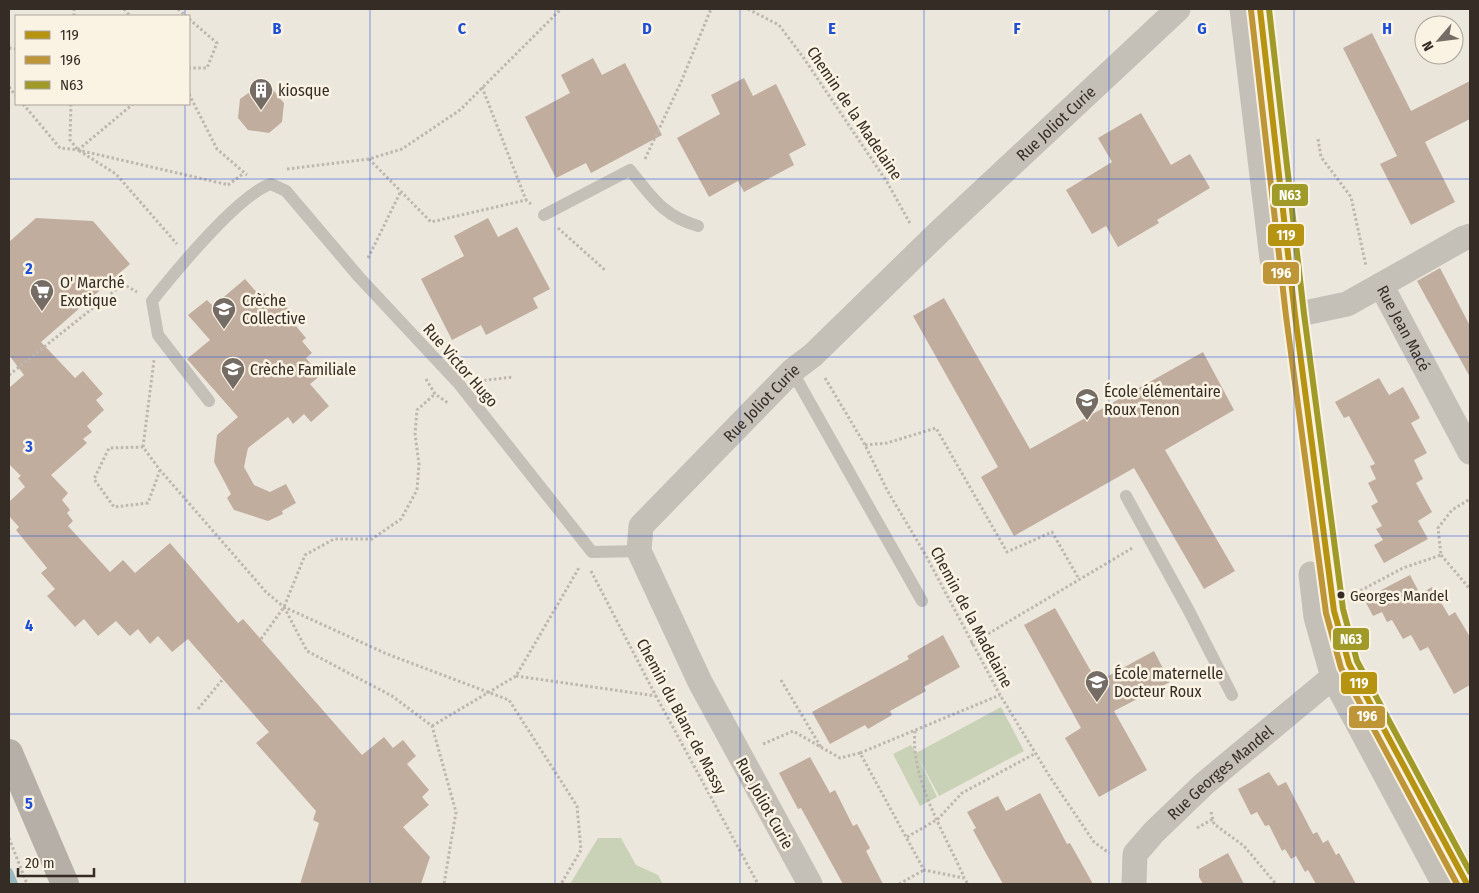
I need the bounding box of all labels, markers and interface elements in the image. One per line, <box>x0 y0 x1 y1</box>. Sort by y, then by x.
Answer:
legend <box>15 15 190 105</box>
north arrow <box>1414 15 1464 65</box>
text: B <box>273 19 282 38</box>
text: C <box>458 19 467 38</box>
text: D <box>642 19 652 38</box>
text: E <box>828 19 836 38</box>
text: F <box>1013 19 1021 38</box>
text: G <box>1197 19 1207 38</box>
text: H <box>1382 19 1392 38</box>
text: 119 <box>60 26 79 44</box>
text: N <box>1418 38 1437 54</box>
street label: Chemin de la Madelaine <box>803 43 906 184</box>
text: 196 <box>60 51 81 69</box>
text: N63 <box>60 76 83 94</box>
building icon: kiosque <box>248 77 274 111</box>
place label: kiosque <box>278 81 330 100</box>
street label: Rue Joliot Curie <box>1013 82 1100 165</box>
line badge: N63 <box>1271 183 1309 207</box>
text: N63 <box>1279 187 1301 204</box>
line badge: 119 <box>1267 223 1305 247</box>
text: 119 <box>1277 227 1295 244</box>
text: 2 <box>24 259 33 278</box>
line badge: 196 <box>1262 261 1300 285</box>
text: 196 <box>1271 265 1291 282</box>
place label: O' Marché Exotique <box>60 273 125 310</box>
supermarket icon: O' Marché Exotique <box>29 278 55 312</box>
street label: Rue Jean Macé <box>1373 282 1434 375</box>
place label: Crèche Collective <box>242 291 306 328</box>
school or university icon: Crèche Collective <box>211 296 237 330</box>
street label: Rue Victor Hugo <box>419 320 502 411</box>
school or university icon: Crèche Familiale <box>220 356 246 390</box>
place label: Crèche Familiale <box>250 360 356 379</box>
street label: Rue Joliot Curie <box>720 360 803 446</box>
place label: École élémentaire Roux Tenon <box>1104 382 1221 419</box>
school or university icon: École élémentaire Roux Tenon <box>1074 387 1100 421</box>
text: 3 <box>24 437 33 456</box>
street label: Chemin de la Madelaine <box>926 544 1017 691</box>
place label: Georges Mandel <box>1350 587 1448 605</box>
marker: Georges Mandel <box>1336 590 1346 600</box>
text: 4 <box>25 616 33 635</box>
line badge: N63 <box>1332 627 1370 651</box>
text: N63 <box>1340 631 1362 648</box>
street label: Chemin du Blanc de Massy <box>633 635 731 798</box>
place label: École maternelle Docteur Roux <box>1114 664 1223 701</box>
school or university icon: École maternelle Docteur Roux <box>1084 669 1110 703</box>
line badge: 119 <box>1340 671 1378 695</box>
text: 119 <box>1350 675 1368 692</box>
line badge: 196 <box>1348 705 1386 729</box>
text: 196 <box>1357 708 1377 725</box>
street label: Rue Georges Mandel <box>1164 722 1277 824</box>
street label: Rue Joliot Curie <box>732 754 797 852</box>
text: 5 <box>25 794 33 813</box>
scale bar <box>18 846 94 878</box>
text: 20 m <box>25 854 55 872</box>

